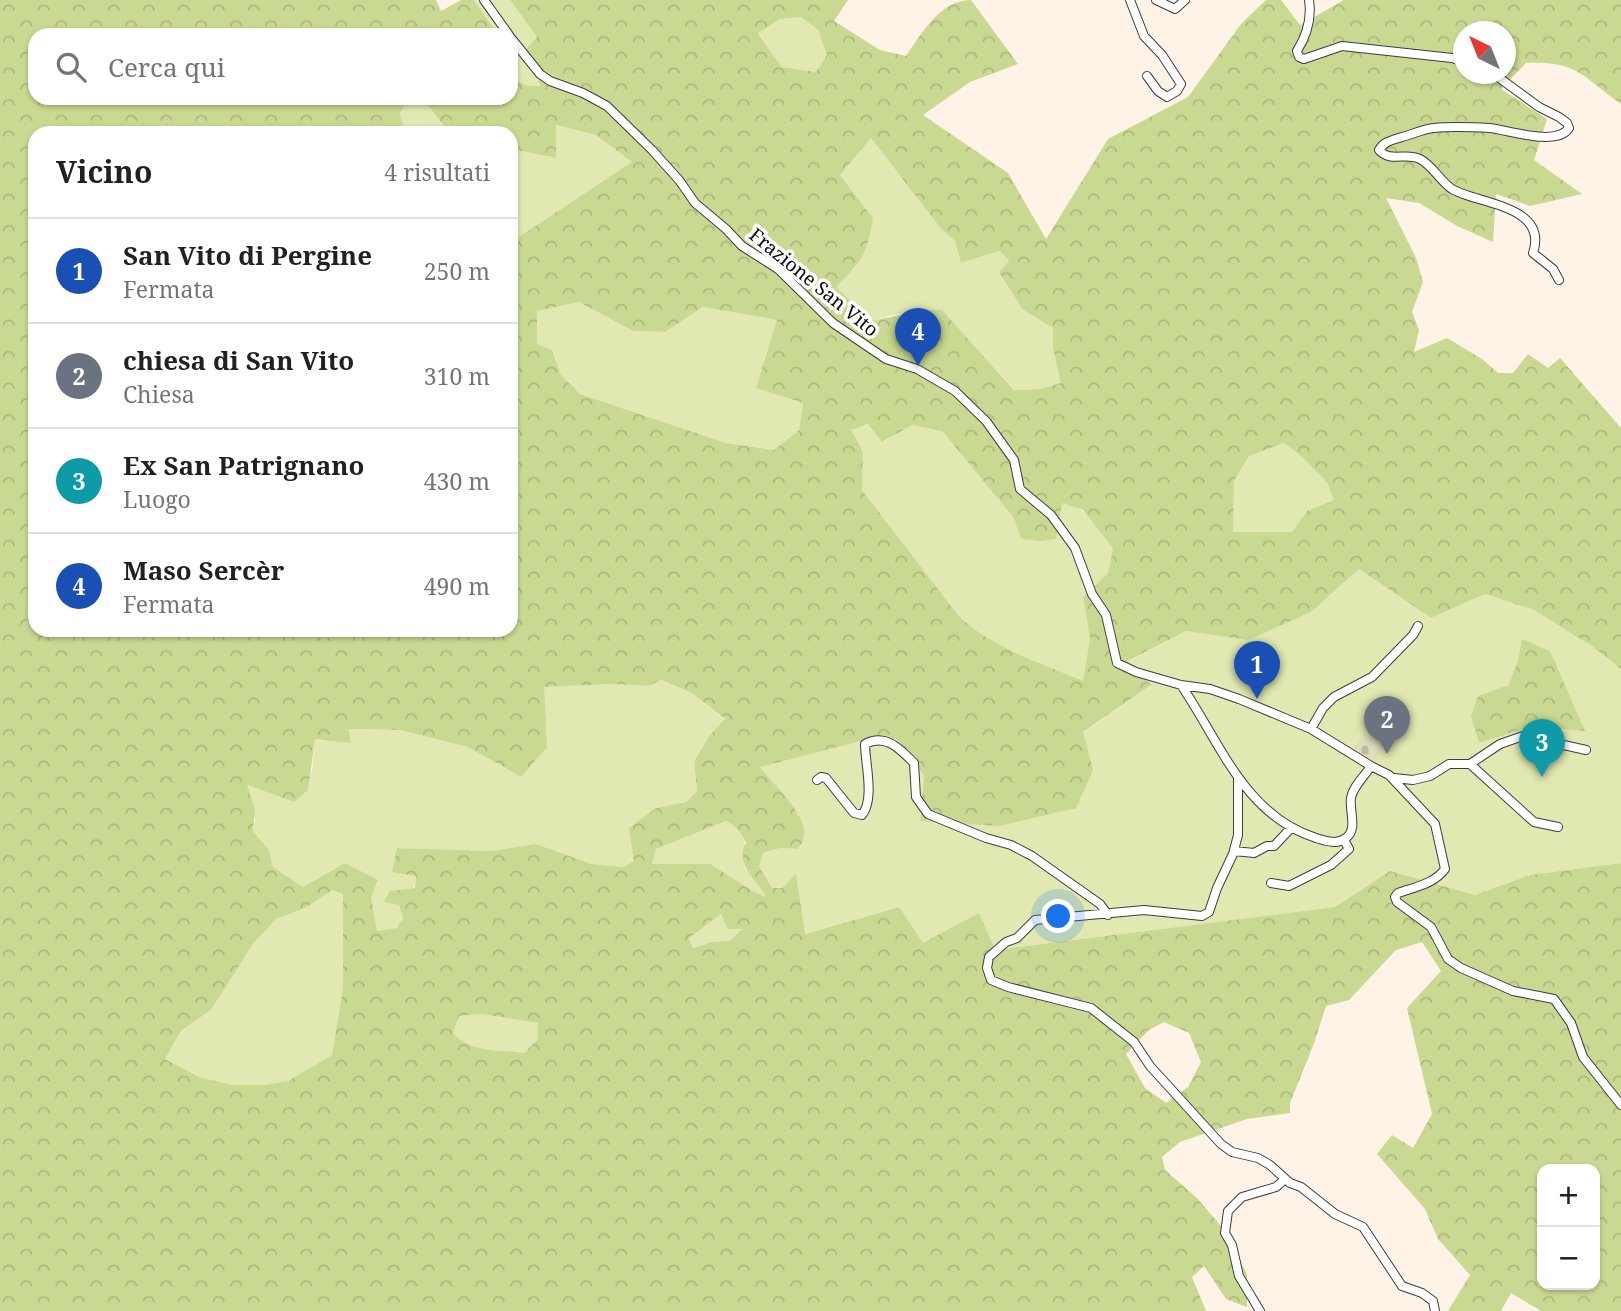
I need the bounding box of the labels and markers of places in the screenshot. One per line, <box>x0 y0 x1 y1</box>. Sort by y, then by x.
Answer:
pin: 4 <box>895 308 941 366</box>
pin: 1 <box>1234 641 1280 699</box>
pin: 2 <box>1364 696 1410 754</box>
pin: 3 <box>1519 719 1565 777</box>

